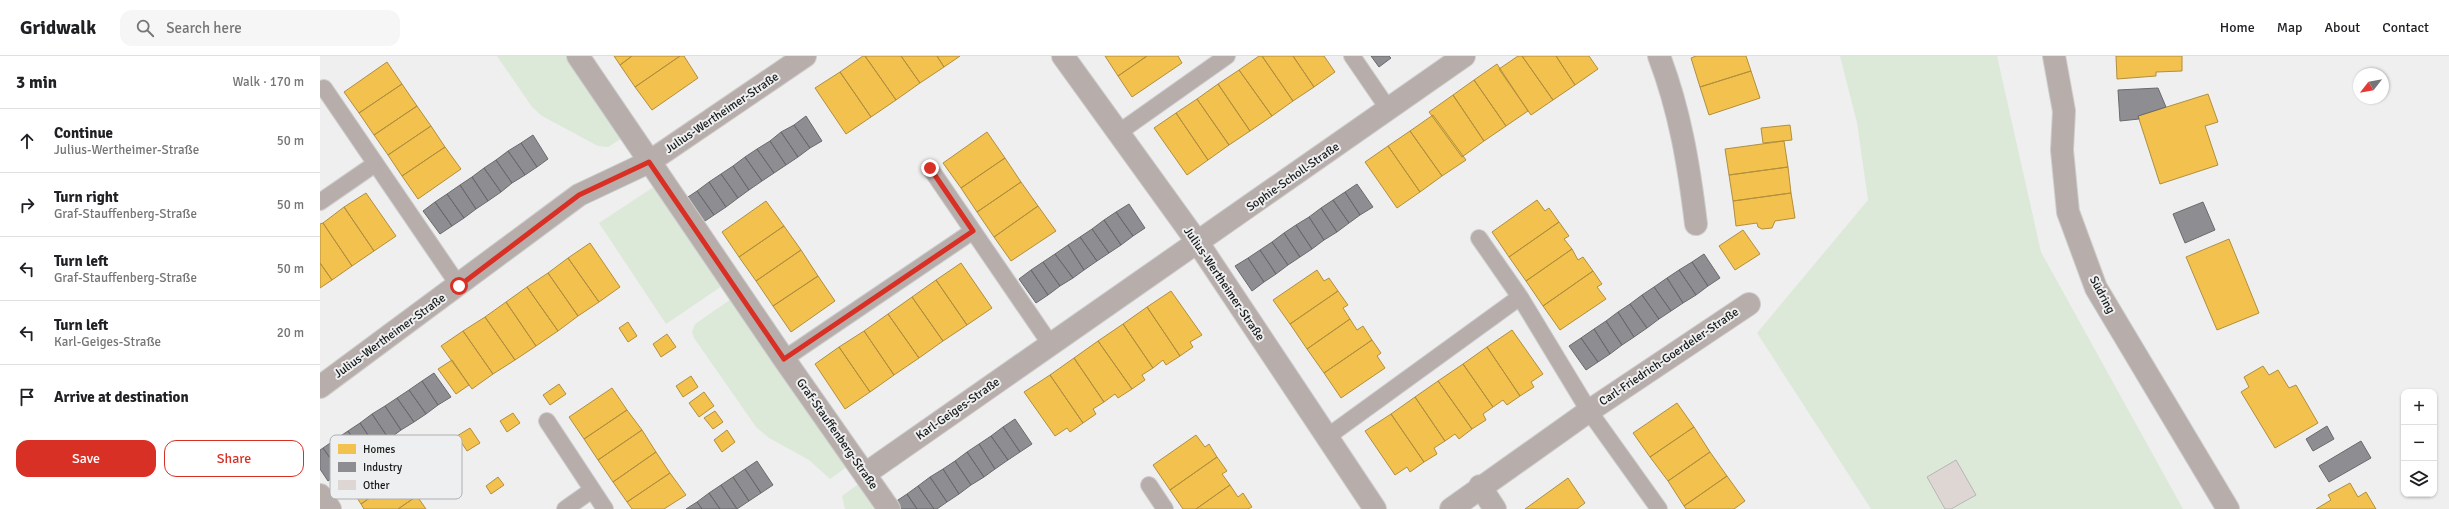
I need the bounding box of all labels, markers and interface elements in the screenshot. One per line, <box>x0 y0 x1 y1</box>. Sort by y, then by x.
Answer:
search box <box>120 10 400 46</box>
text: Gridwalk <box>20 16 96 40</box>
icon: search <box>134 17 156 39</box>
text: Search here <box>166 19 242 37</box>
text: Home <box>2220 19 2255 36</box>
text: Map <box>2277 19 2302 36</box>
text: About <box>2324 19 2360 36</box>
text: Contact <box>2382 19 2429 36</box>
north arrow <box>2353 68 2389 104</box>
street label: Julius-Wertheimer-Straße <box>662 69 782 157</box>
text: 3 min <box>16 72 57 93</box>
text: Walk · 170 m <box>233 74 304 90</box>
text: Continue <box>54 124 113 142</box>
icon: ahead <box>16 130 38 152</box>
text: 50 m <box>277 133 304 149</box>
street label: Sophie-Scholl-Straße <box>1244 139 1342 215</box>
text: Julius-Wertheimer-Straße <box>54 142 199 158</box>
route end <box>921 159 939 177</box>
text: Turn right <box>54 188 119 206</box>
icon: right <box>16 194 38 216</box>
text: 50 m <box>277 197 304 213</box>
text: Graf-Stauffenberg-Straße <box>54 206 197 222</box>
street label: Julius-Wertheimer-Straße <box>1180 224 1268 344</box>
text: Turn left <box>54 252 108 270</box>
icon: left <box>16 258 38 280</box>
text: 50 m <box>277 261 304 277</box>
text: Graf-Stauffenberg-Straße <box>54 270 197 286</box>
street label: Südring <box>2086 274 2118 316</box>
route start <box>450 277 468 295</box>
street label: Julius-Wertheimer-Straße <box>331 291 449 381</box>
street label: Carl-Friedrich-Goerdeler-Straße <box>1596 305 1742 409</box>
text: Turn left <box>54 316 108 334</box>
icon: left <box>16 322 38 344</box>
text: 20 m <box>277 325 304 341</box>
text: Karl-Geiges-Straße <box>54 334 161 350</box>
street label: Karl-Geiges-Straße <box>913 375 1003 443</box>
street label: Graf-Stauffenberg-Straße <box>793 376 881 492</box>
icon: arrive <box>16 386 38 408</box>
text: Arrive at destination <box>54 388 189 406</box>
map controls <box>2401 389 2437 497</box>
button: + <box>2401 389 2437 425</box>
button: − <box>2401 425 2437 461</box>
legend <box>330 435 462 499</box>
button: Save <box>16 440 156 477</box>
button: Share <box>164 440 304 477</box>
text: Homes <box>363 443 395 456</box>
text: Industry <box>363 461 403 474</box>
button: layers <box>2401 461 2437 497</box>
text: Other <box>363 479 390 492</box>

